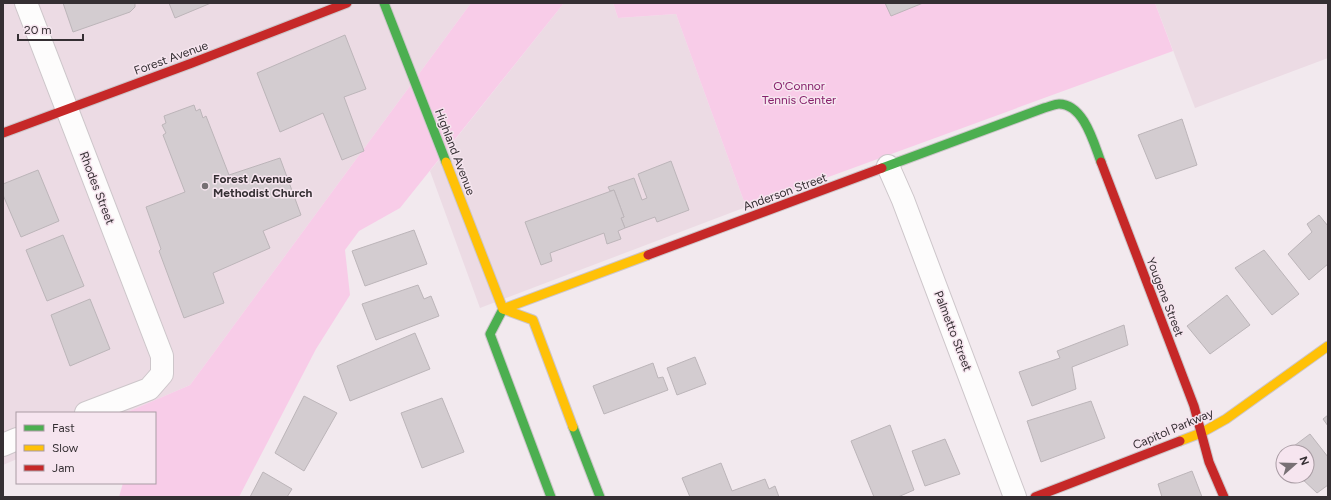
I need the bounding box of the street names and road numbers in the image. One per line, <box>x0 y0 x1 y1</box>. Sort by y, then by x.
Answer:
street label: Forest Avenue <box>132 38 210 78</box>
street label: Highland Avenue <box>432 107 478 198</box>
street label: Rhodes Street <box>77 150 117 227</box>
street label: Anderson Street <box>741 170 829 214</box>
street label: Yougene Street <box>1143 255 1187 339</box>
street label: Palmetto Street <box>931 289 975 374</box>
street label: Capitol Parkway <box>1131 405 1216 452</box>

